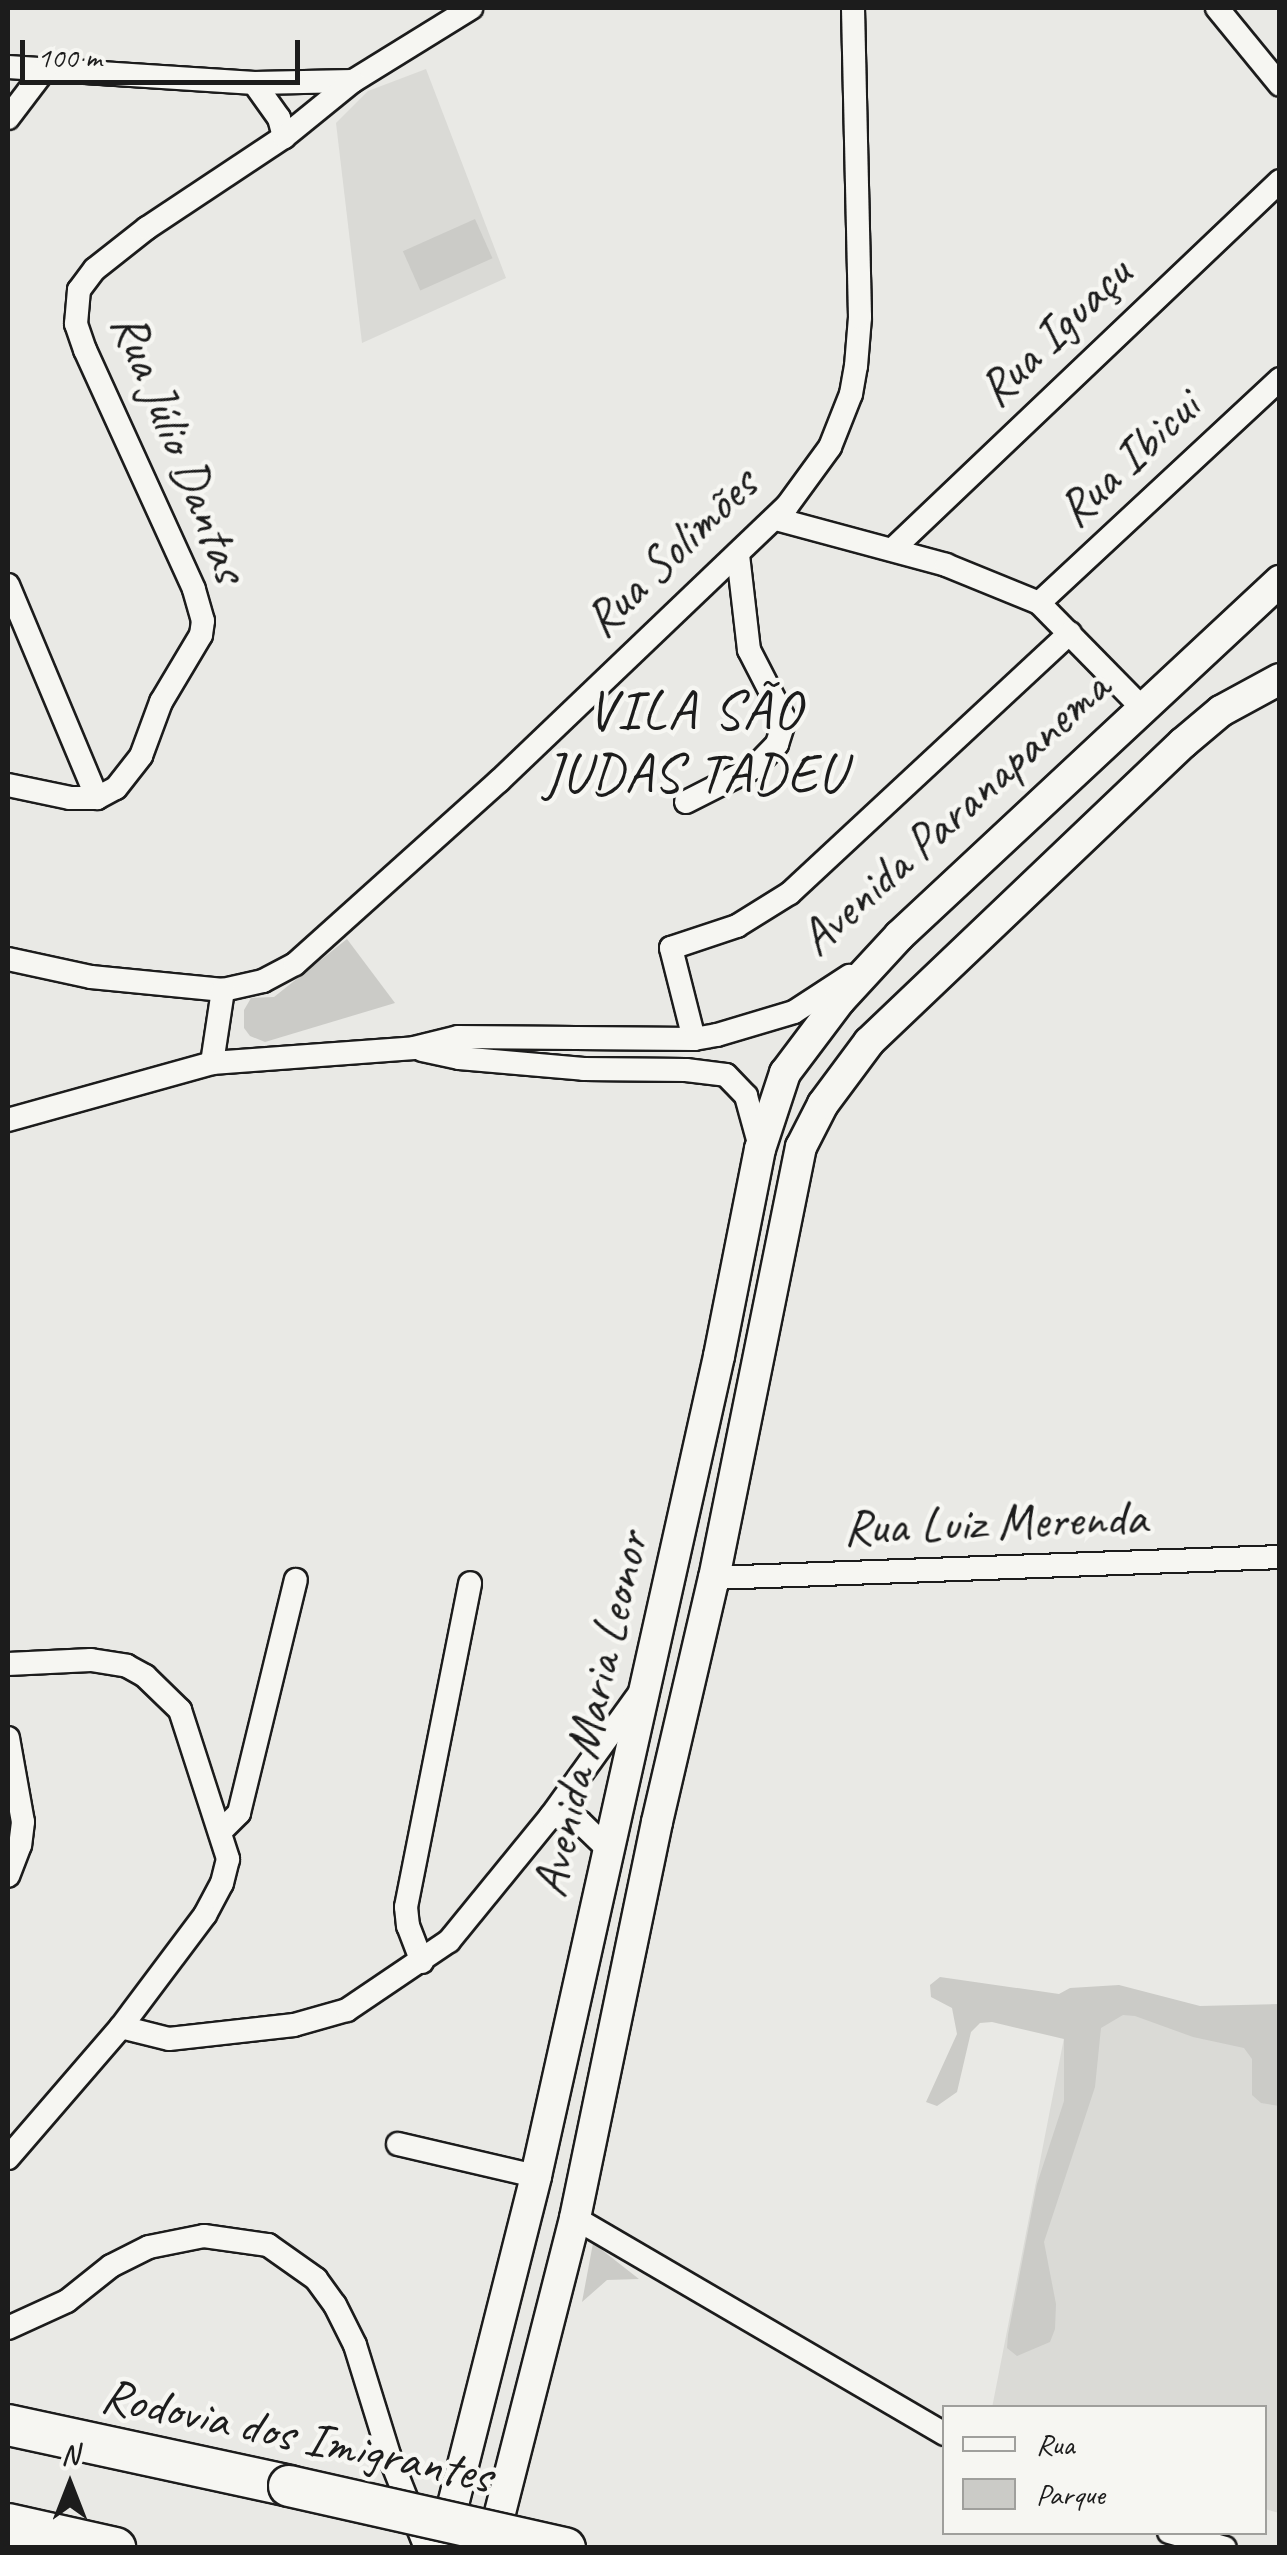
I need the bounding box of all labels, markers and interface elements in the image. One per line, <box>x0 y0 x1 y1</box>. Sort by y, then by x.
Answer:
scale bar <box>25 20 305 82</box>
text: 100 m <box>37 38 102 76</box>
street label: Rua Iguaçu <box>966 244 1142 418</box>
street label: Rua Júlio Dantas <box>99 304 261 590</box>
street label: Rua Ibicui <box>1044 377 1212 539</box>
street label: Rua Solimões <box>571 455 769 649</box>
street label: Avenida Paranapanema <box>787 658 1121 968</box>
district label: VILA SÃO JUDAS TADEU <box>543 677 847 806</box>
street label: Rua Luiz Merenda <box>844 1487 1146 1557</box>
street label: Avenida Maria Leonor <box>519 1526 661 1902</box>
street label: Rodovia dos Imigrantes <box>99 2365 495 2505</box>
legend <box>942 2405 1267 2535</box>
text: Rua <box>1036 2425 1074 2463</box>
north arrow <box>20 2435 120 2535</box>
text: N <box>61 2437 79 2472</box>
text: Parque <box>1036 2475 1105 2513</box>

